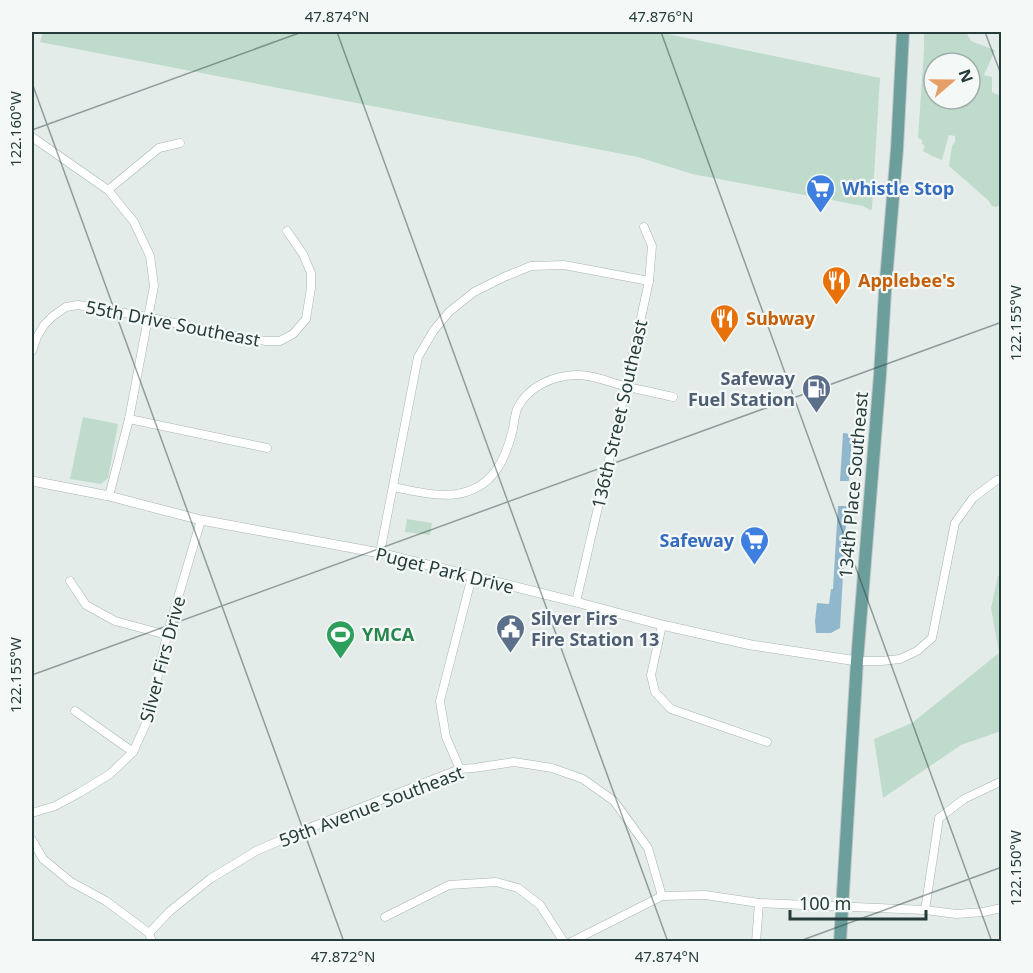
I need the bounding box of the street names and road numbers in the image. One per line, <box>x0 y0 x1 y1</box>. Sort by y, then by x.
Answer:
street label: 55th Drive Southeast <box>84 294 263 352</box>
street label: 136th Street Southeast <box>586 317 653 511</box>
street label: 134th Place Southeast <box>833 390 873 579</box>
street label: Puget Park Drive <box>373 541 517 599</box>
street label: Silver Firs Drive <box>134 593 190 725</box>
street label: 59th Avenue Southeast <box>275 760 467 852</box>

